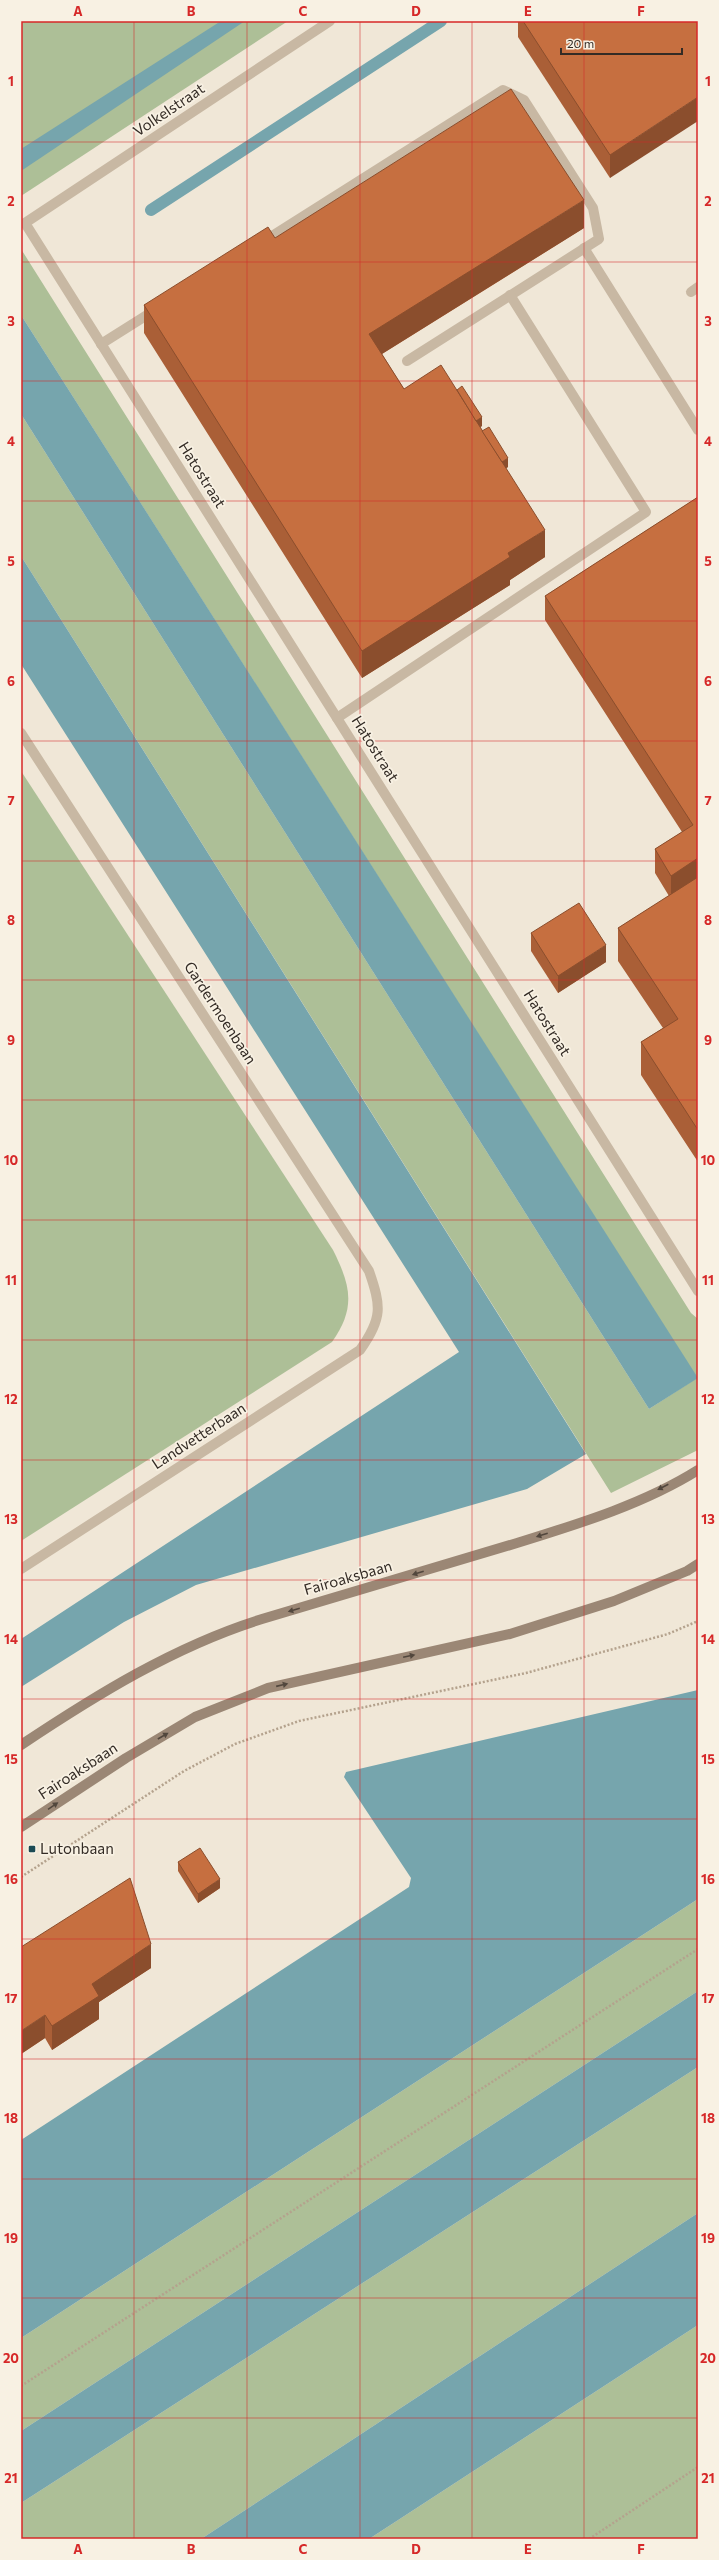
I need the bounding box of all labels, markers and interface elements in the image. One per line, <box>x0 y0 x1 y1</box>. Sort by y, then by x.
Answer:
text: A <box>73 3 83 19</box>
text: B <box>187 3 196 19</box>
text: C <box>299 3 308 19</box>
text: D <box>411 3 421 19</box>
text: E <box>524 3 532 19</box>
text: F <box>637 3 645 19</box>
scale bar <box>561 30 682 56</box>
text: 20 m <box>567 36 594 50</box>
text: 1 <box>8 73 14 89</box>
text: 1 <box>705 73 711 89</box>
street label: Volkelstraat <box>129 79 208 140</box>
text: 2 <box>7 193 15 209</box>
text: 2 <box>704 193 712 209</box>
text: 3 <box>7 313 15 329</box>
text: 3 <box>704 313 712 329</box>
text: 4 <box>7 433 15 449</box>
text: 4 <box>704 433 712 449</box>
street label: Hatostraat <box>175 438 230 511</box>
text: 5 <box>7 553 15 569</box>
text: 5 <box>704 553 712 569</box>
text: 6 <box>7 673 15 689</box>
text: 6 <box>704 673 712 689</box>
street label: Hatostraat <box>348 712 403 785</box>
text: 7 <box>7 792 15 808</box>
text: 7 <box>704 792 712 808</box>
text: 8 <box>7 912 15 928</box>
text: 8 <box>704 912 712 928</box>
street label: Gardermoenbaan <box>181 958 261 1067</box>
street label: Hatostraat <box>520 986 575 1059</box>
text: 9 <box>7 1032 15 1048</box>
text: 9 <box>704 1032 712 1048</box>
text: 10 <box>4 1152 19 1168</box>
text: 10 <box>701 1152 716 1168</box>
text: 11 <box>5 1272 17 1288</box>
text: 11 <box>702 1272 714 1288</box>
text: 12 <box>4 1391 18 1407</box>
text: 12 <box>701 1391 715 1407</box>
street label: Landvetterbaan <box>148 1398 249 1472</box>
one-way arrow <box>658 1484 669 1491</box>
text: 13 <box>4 1511 18 1527</box>
text: 13 <box>701 1511 715 1527</box>
one-way arrow <box>536 1532 548 1538</box>
street label: Fairoaksbaan <box>302 1556 394 1598</box>
one-way arrow <box>412 1570 424 1576</box>
one-way arrow <box>287 1607 299 1613</box>
text: 14 <box>4 1631 18 1647</box>
text: 14 <box>701 1631 715 1647</box>
one-way arrow <box>403 1653 415 1659</box>
one-way arrow <box>276 1681 288 1687</box>
one-way arrow <box>157 1733 169 1740</box>
street label: Fairoaksbaan <box>35 1738 120 1802</box>
text: 15 <box>4 1751 18 1767</box>
text: 15 <box>701 1751 715 1767</box>
one-way arrow <box>48 1802 59 1810</box>
place label: Lutonbaan <box>40 1839 114 1857</box>
marker: Lutonbaan <box>27 1844 37 1854</box>
text: 16 <box>4 1871 18 1887</box>
text: 16 <box>701 1871 715 1887</box>
text: 17 <box>4 1990 18 2006</box>
text: 17 <box>701 1990 715 2006</box>
text: 18 <box>4 2110 18 2126</box>
text: 18 <box>701 2110 715 2126</box>
text: 19 <box>4 2230 18 2246</box>
text: 19 <box>701 2230 715 2246</box>
text: 20 <box>3 2350 19 2366</box>
text: 20 <box>700 2350 716 2366</box>
text: 21 <box>4 2470 18 2486</box>
text: 21 <box>701 2470 715 2486</box>
text: A <box>73 2541 83 2557</box>
text: B <box>187 2541 196 2557</box>
text: C <box>299 2541 308 2557</box>
text: D <box>411 2541 421 2557</box>
text: E <box>524 2541 532 2557</box>
text: F <box>637 2541 645 2557</box>

